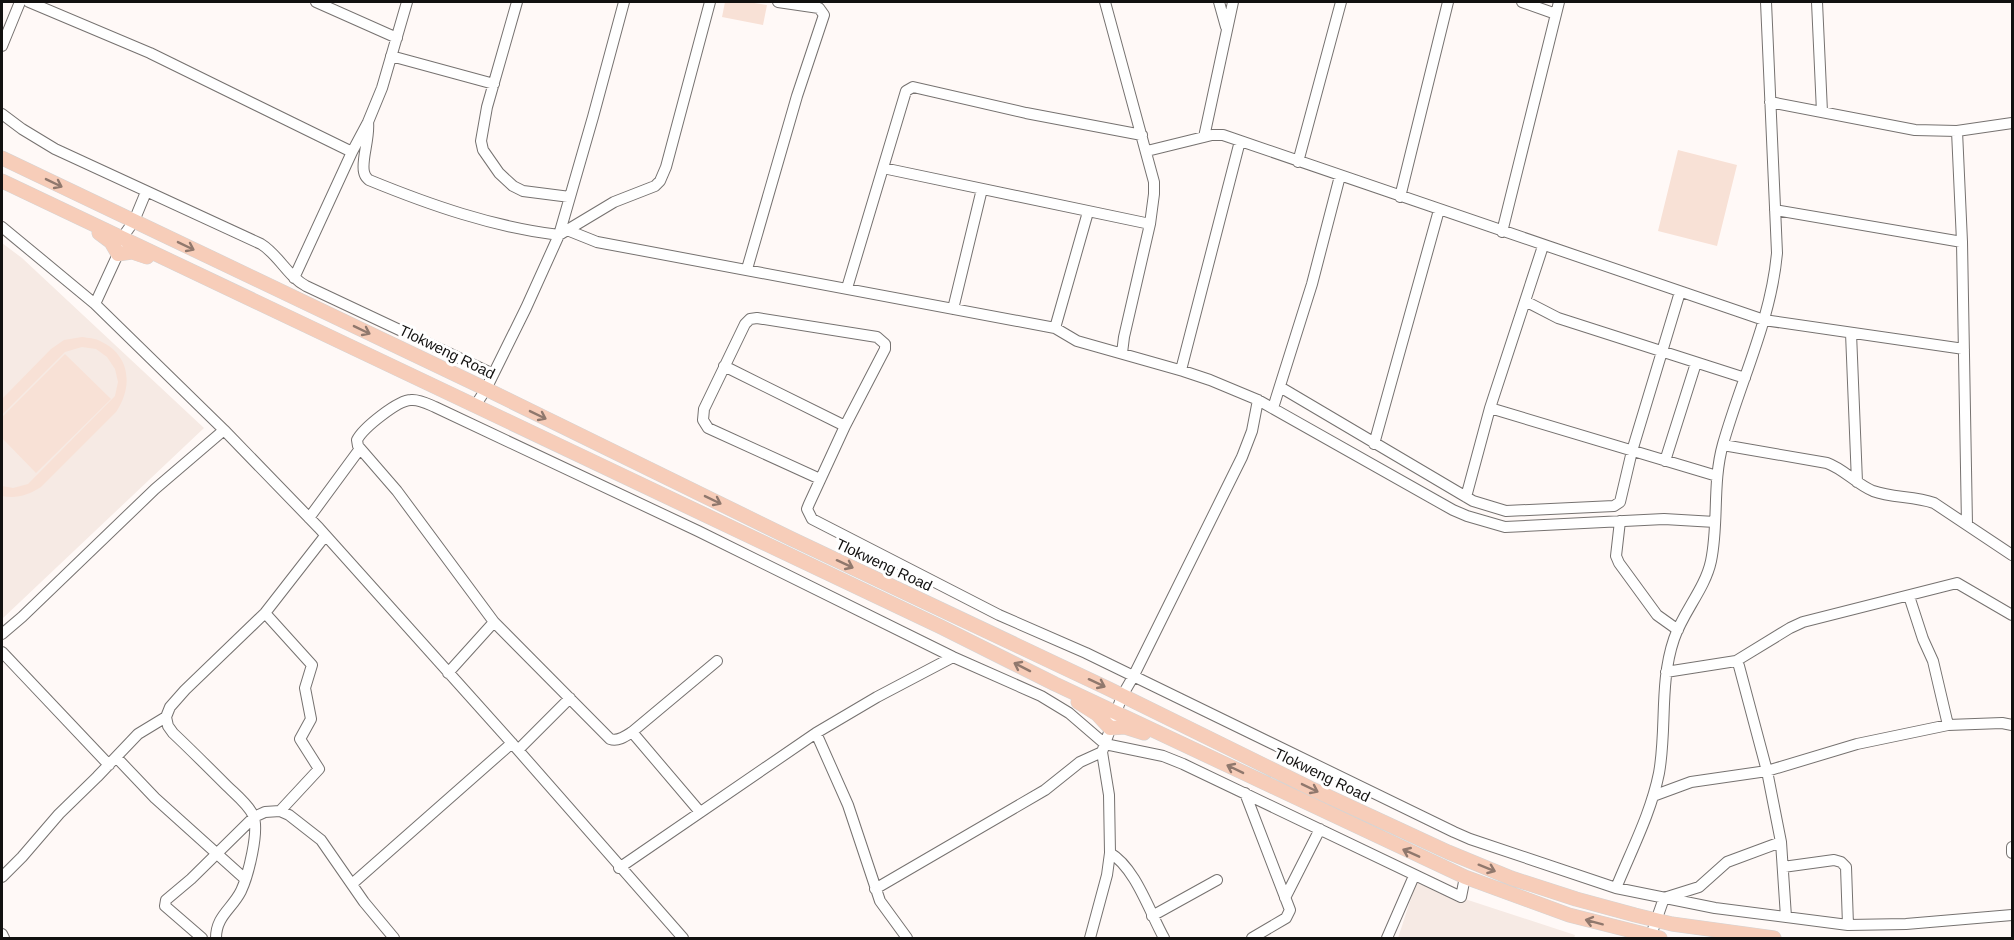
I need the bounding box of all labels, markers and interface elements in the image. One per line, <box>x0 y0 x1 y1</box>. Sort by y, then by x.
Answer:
one-way arrow <box>45 177 63 189</box>
one-way arrow <box>177 241 195 253</box>
street label: Tlokweng Road <box>397 321 498 382</box>
one-way arrow <box>353 325 371 337</box>
one-way arrow <box>528 409 546 421</box>
one-way arrow <box>704 495 722 507</box>
street label: Tlokweng Road <box>833 535 935 594</box>
one-way arrow <box>835 559 853 571</box>
one-way arrow <box>1013 661 1031 672</box>
one-way arrow <box>1088 678 1106 690</box>
street label: Tlokweng Road <box>1272 744 1373 805</box>
one-way arrow <box>1227 763 1245 775</box>
one-way arrow <box>1300 782 1318 794</box>
one-way arrow <box>1403 847 1421 858</box>
one-way arrow <box>1478 863 1496 874</box>
one-way arrow <box>1585 915 1604 927</box>

